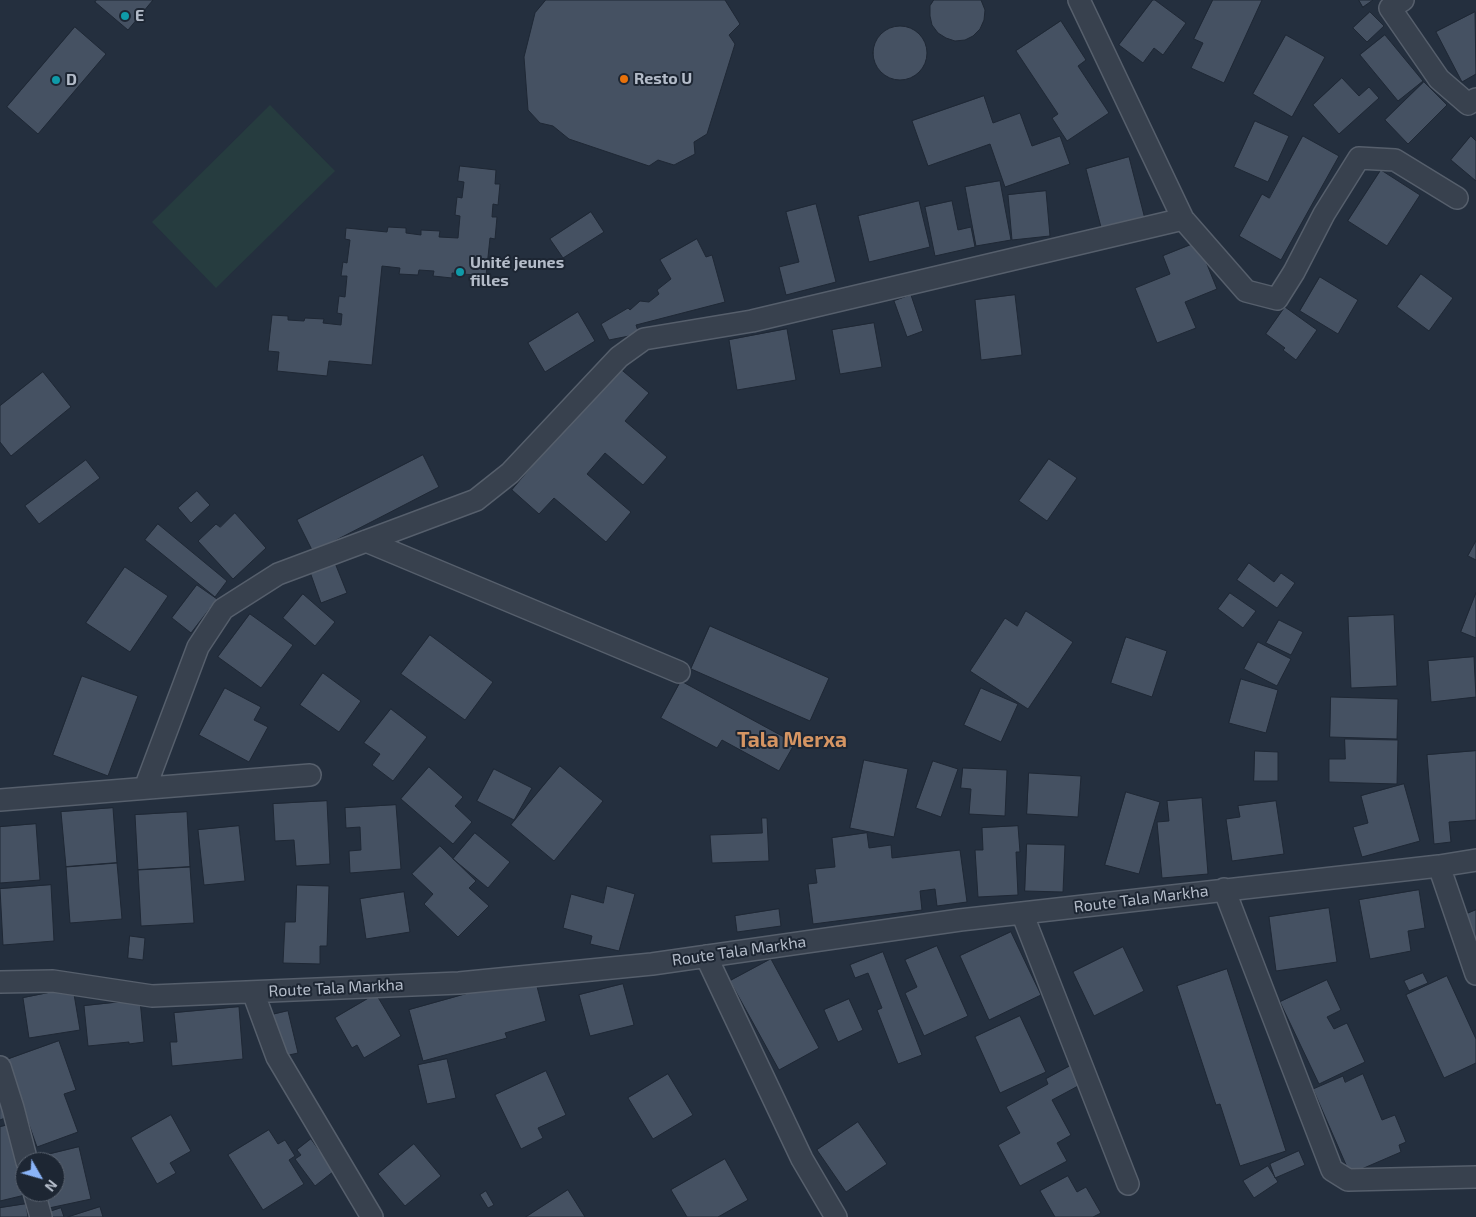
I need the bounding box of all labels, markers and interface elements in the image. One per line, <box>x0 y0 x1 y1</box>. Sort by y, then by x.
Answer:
place label: E <box>135 6 144 26</box>
marker: E <box>119 10 131 22</box>
place label: Resto U <box>634 69 692 89</box>
place label: D <box>66 70 77 90</box>
marker: Resto U <box>618 73 630 85</box>
marker: D <box>50 74 62 86</box>
place label: Unité jeunes filles <box>470 253 564 291</box>
marker: Unité jeunes filles <box>454 266 466 278</box>
district label: Tala Merxa <box>737 727 847 753</box>
street label: Route Tala Markha <box>1073 881 1209 917</box>
street label: Route Tala Markha <box>671 932 807 970</box>
street label: Route Tala Markha <box>268 975 404 1001</box>
north arrow <box>15 1152 65 1202</box>
text: N <box>42 1177 61 1195</box>

